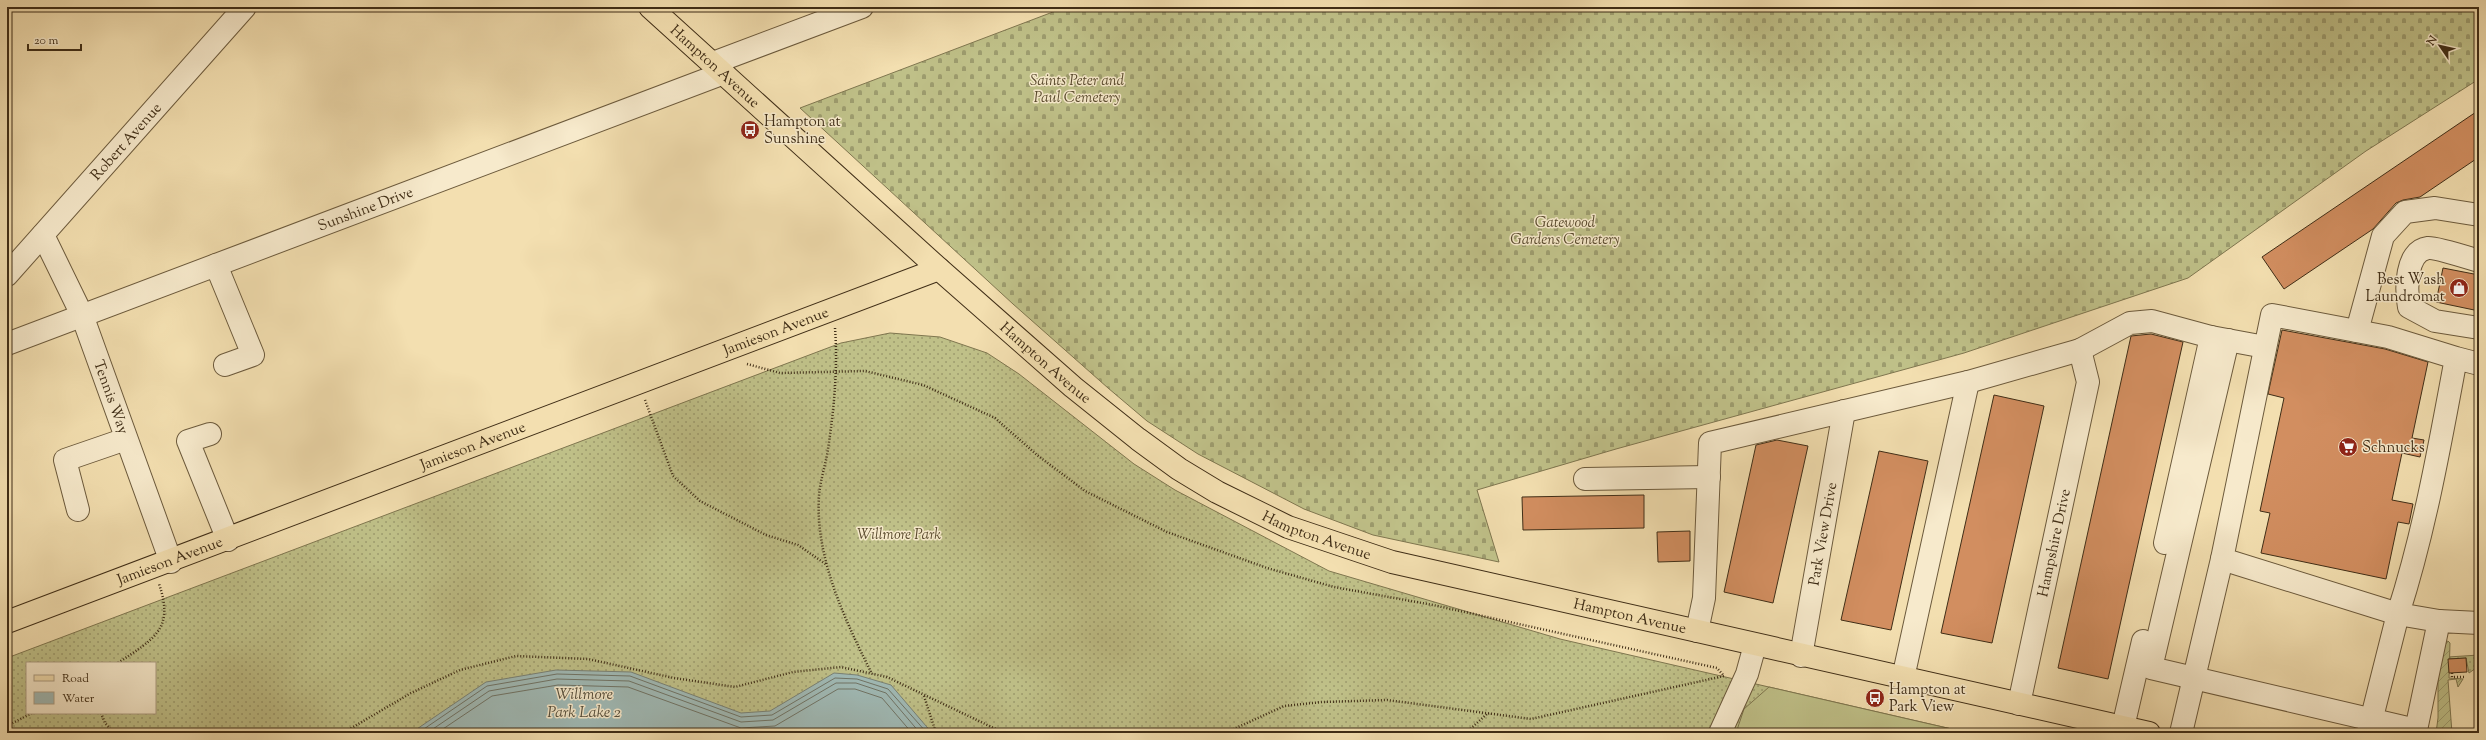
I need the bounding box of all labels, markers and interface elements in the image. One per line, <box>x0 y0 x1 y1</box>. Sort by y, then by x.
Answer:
street label: Hampton Avenue <box>665 21 764 114</box>
scale bar <box>28 26 81 52</box>
north arrow <box>2420 26 2460 66</box>
text: 20 m <box>34 32 59 50</box>
text: N <box>2423 33 2442 50</box>
park label: Saints Peter and Paul Cemetery <box>1030 71 1125 109</box>
street label: Robert Avenue <box>87 99 167 186</box>
place label: Hampton at Sunshine <box>764 112 841 150</box>
bus stop icon: Hampton at Sunshine <box>739 119 761 141</box>
street label: Sunshine Drive <box>315 182 417 238</box>
park label: Gatewood Gardens Cemetery <box>1510 213 1620 251</box>
place label: Best Wash Laundromat <box>2365 270 2445 308</box>
shop icon: Best Wash Laundromat <box>2448 277 2470 299</box>
street label: Jamieson Avenue <box>720 303 832 362</box>
street label: Hampton Avenue <box>994 318 1095 409</box>
street label: Tennis Way <box>87 357 133 438</box>
street label: Jamieson Avenue <box>417 417 529 477</box>
supermarket icon: Schnucks <box>2337 436 2359 458</box>
place label: Schnucks <box>2362 438 2425 459</box>
street label: Park View Drive <box>1805 481 1843 588</box>
street label: Hampshire Drive <box>2033 487 2077 599</box>
street label: Hampton Avenue <box>1258 507 1374 566</box>
park label: Willmore Park <box>857 525 941 546</box>
street label: Jamieson Avenue <box>114 532 226 592</box>
street label: Hampton Avenue <box>1571 594 1688 640</box>
legend <box>26 662 156 714</box>
text: Road <box>62 670 89 688</box>
place label: Hampton at Park View <box>1889 680 1966 718</box>
water label: Willmore Park Lake 2 <box>547 684 621 725</box>
bus stop icon: Hampton at Park View <box>1864 687 1886 709</box>
text: Water <box>62 690 95 708</box>

